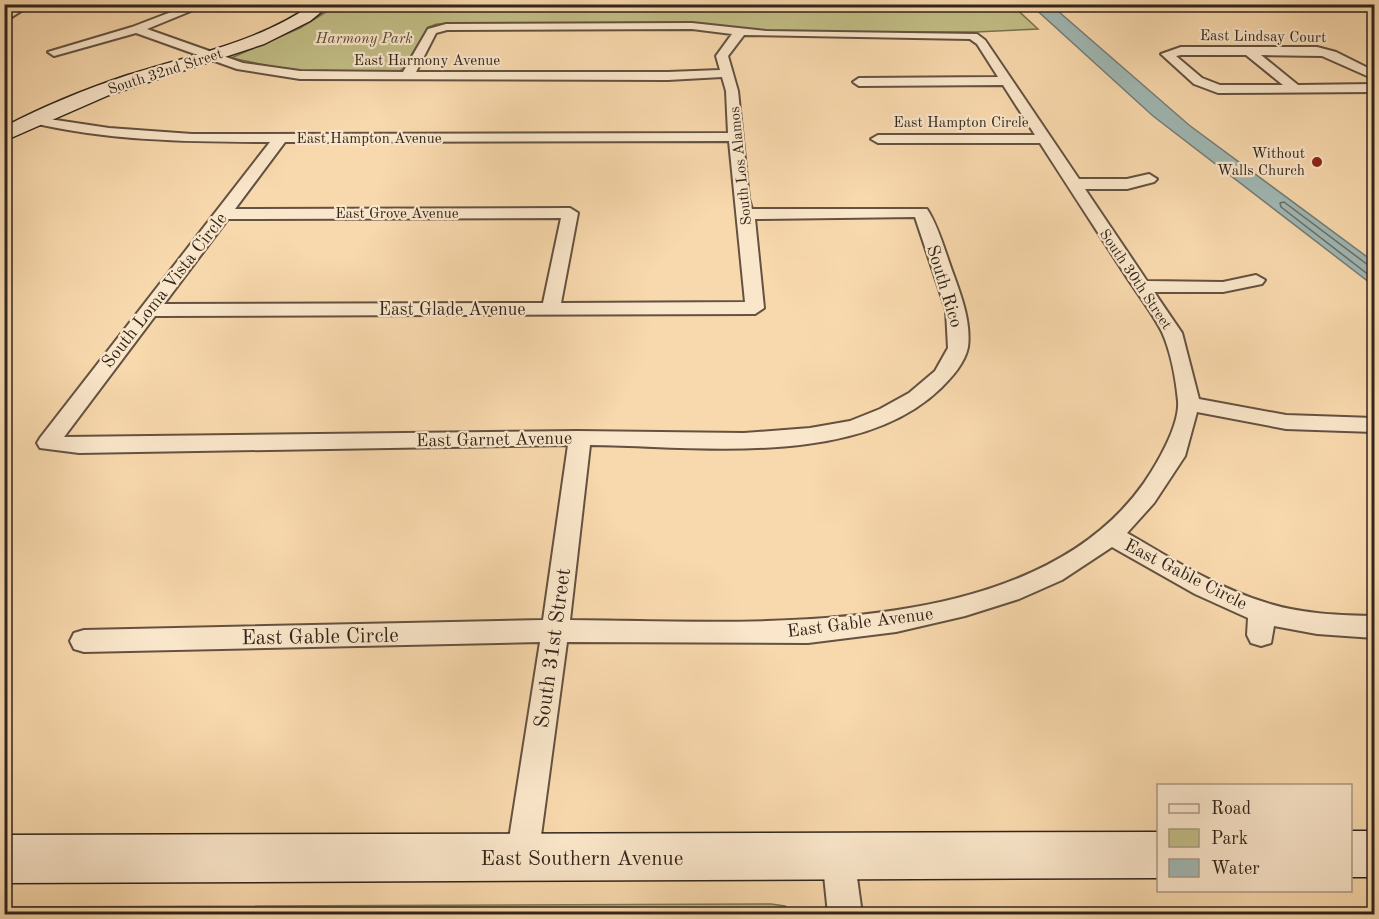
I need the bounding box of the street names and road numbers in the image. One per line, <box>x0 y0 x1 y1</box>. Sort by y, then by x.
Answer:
street label: East Lindsay Court <box>1200 29 1326 46</box>
street label: South 32nd Street <box>106 47 225 98</box>
street label: East Harmony Avenue <box>354 54 500 69</box>
street label: South Los Alamos <box>728 106 755 226</box>
street label: East Hampton Circle <box>893 116 1029 131</box>
street label: East Hampton Avenue <box>296 132 442 147</box>
street label: East Grove Avenue <box>335 207 459 222</box>
street label: South Loma Vista Circle <box>99 210 231 372</box>
street label: South 30th Street <box>1096 227 1174 333</box>
street label: South Rico <box>923 243 965 330</box>
street label: East Glade Avenue <box>378 301 526 319</box>
street label: East Garnet Avenue <box>416 430 572 450</box>
street label: East Gable Circle <box>1121 536 1250 614</box>
street label: South 31st Street <box>532 567 575 730</box>
street label: East Gable Avenue <box>786 605 934 641</box>
street label: East Gable Circle <box>241 626 399 649</box>
street label: East Southern Avenue <box>481 849 683 870</box>

